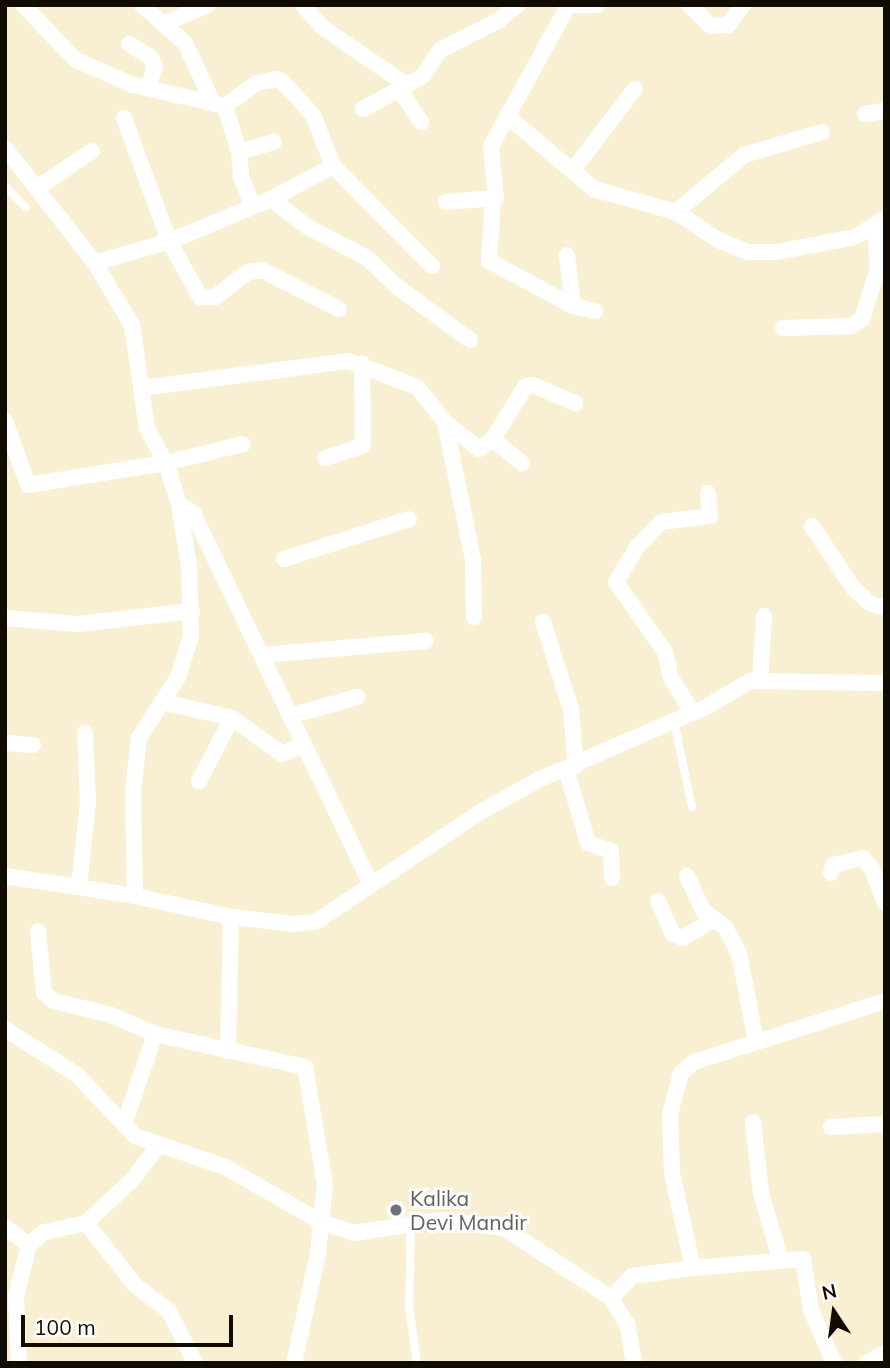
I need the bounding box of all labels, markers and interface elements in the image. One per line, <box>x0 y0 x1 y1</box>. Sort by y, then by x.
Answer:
place label: Kalika Devi Mandir <box>410 1185 527 1235</box>
marker: Kalika Devi Mandir <box>388 1202 404 1218</box>
north arrow <box>799 1277 869 1347</box>
text: N <box>820 1278 839 1305</box>
scale bar <box>24 1302 236 1346</box>
text: 100 m <box>34 1314 96 1340</box>

